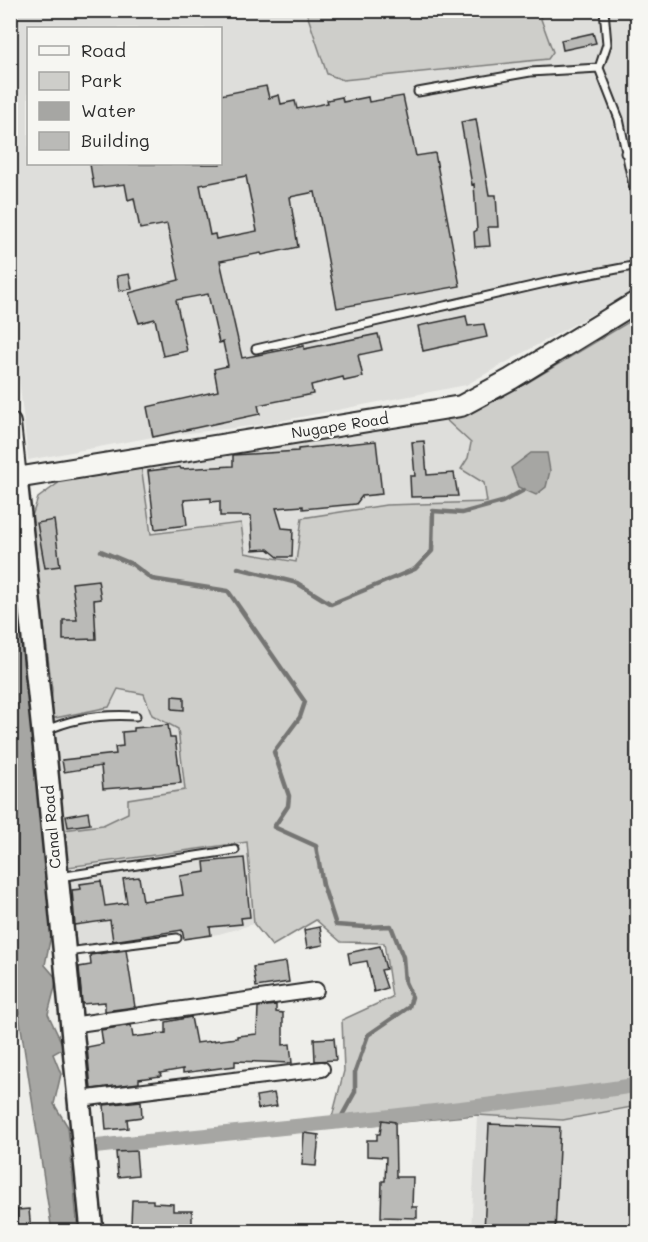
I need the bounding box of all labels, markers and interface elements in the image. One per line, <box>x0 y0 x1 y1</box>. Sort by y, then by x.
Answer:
legend <box>27 27 222 165</box>
text: Road <box>81 38 126 62</box>
text: Park <box>81 68 122 92</box>
text: Water <box>81 98 136 122</box>
text: Building <box>81 128 149 152</box>
street label: Nugape Road <box>290 407 390 443</box>
street label: Canal Road <box>37 785 65 870</box>

